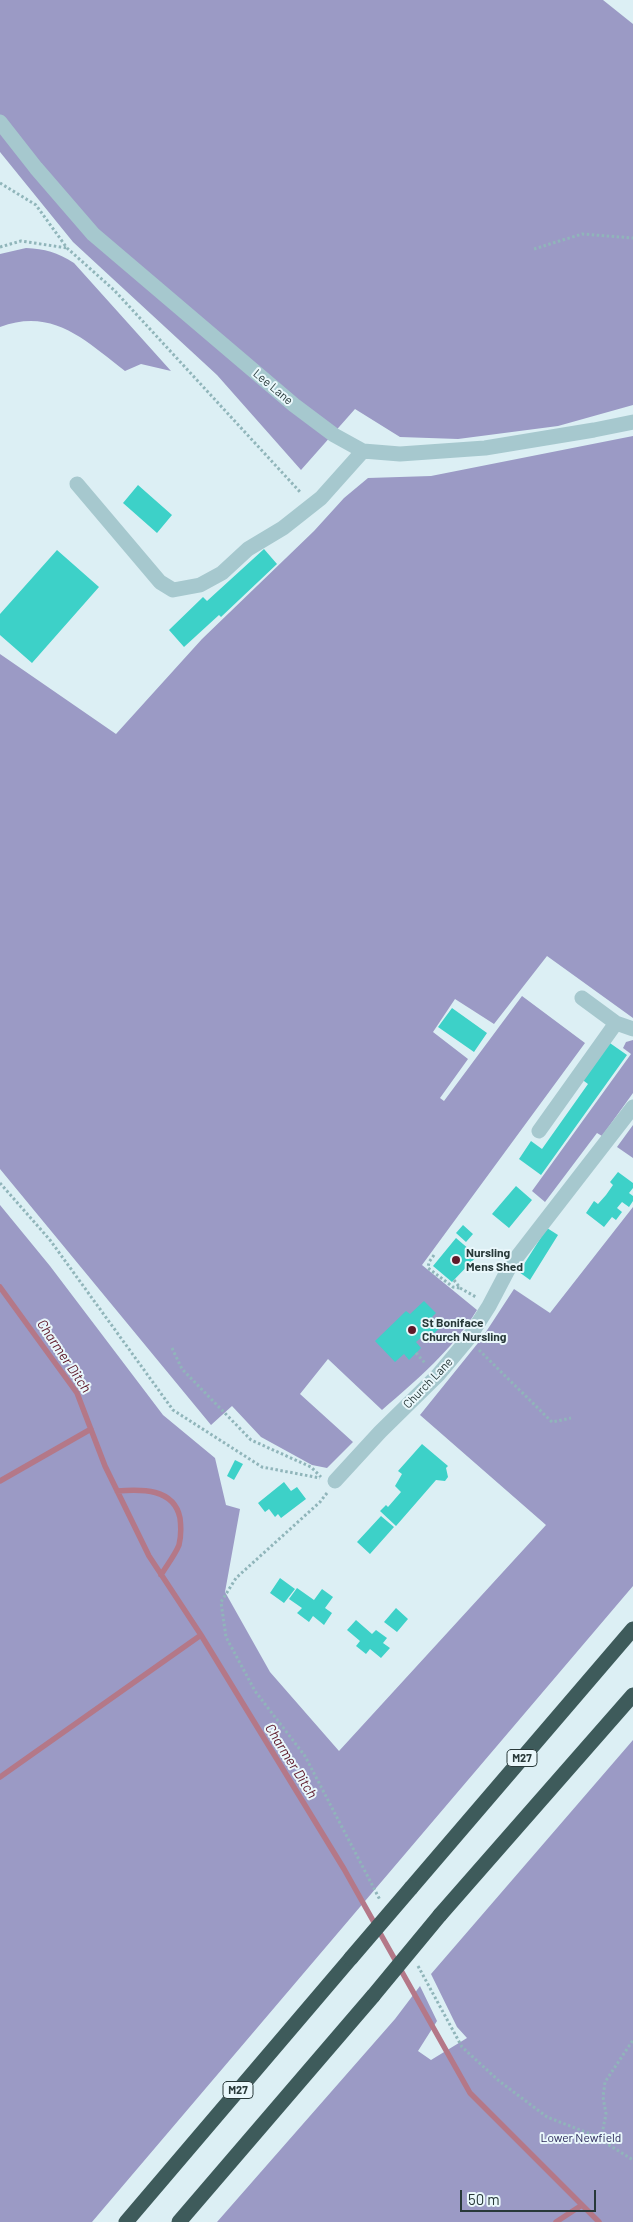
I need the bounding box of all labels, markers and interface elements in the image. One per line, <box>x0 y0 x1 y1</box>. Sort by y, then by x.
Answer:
street label: Lee Lane <box>250 366 296 408</box>
place label: Nursling Mens Shed <box>466 1246 523 1274</box>
marker: Nursling Mens Shed <box>450 1254 462 1266</box>
water label: Charmer Ditch <box>33 1316 95 1396</box>
place label: St Boniface Church Nursling <box>422 1316 507 1344</box>
marker: St Boniface Church Nursling <box>406 1324 418 1336</box>
street label: Church Lane <box>400 1355 456 1411</box>
water label: Charmer Ditch <box>261 1721 321 1801</box>
road number: M27 <box>507 1750 537 1766</box>
road number: M27 <box>223 2082 253 2098</box>
park label: Lower Newfield <box>541 2131 621 2145</box>
scale bar <box>463 2180 599 2212</box>
text: 50 m <box>468 2190 500 2208</box>

